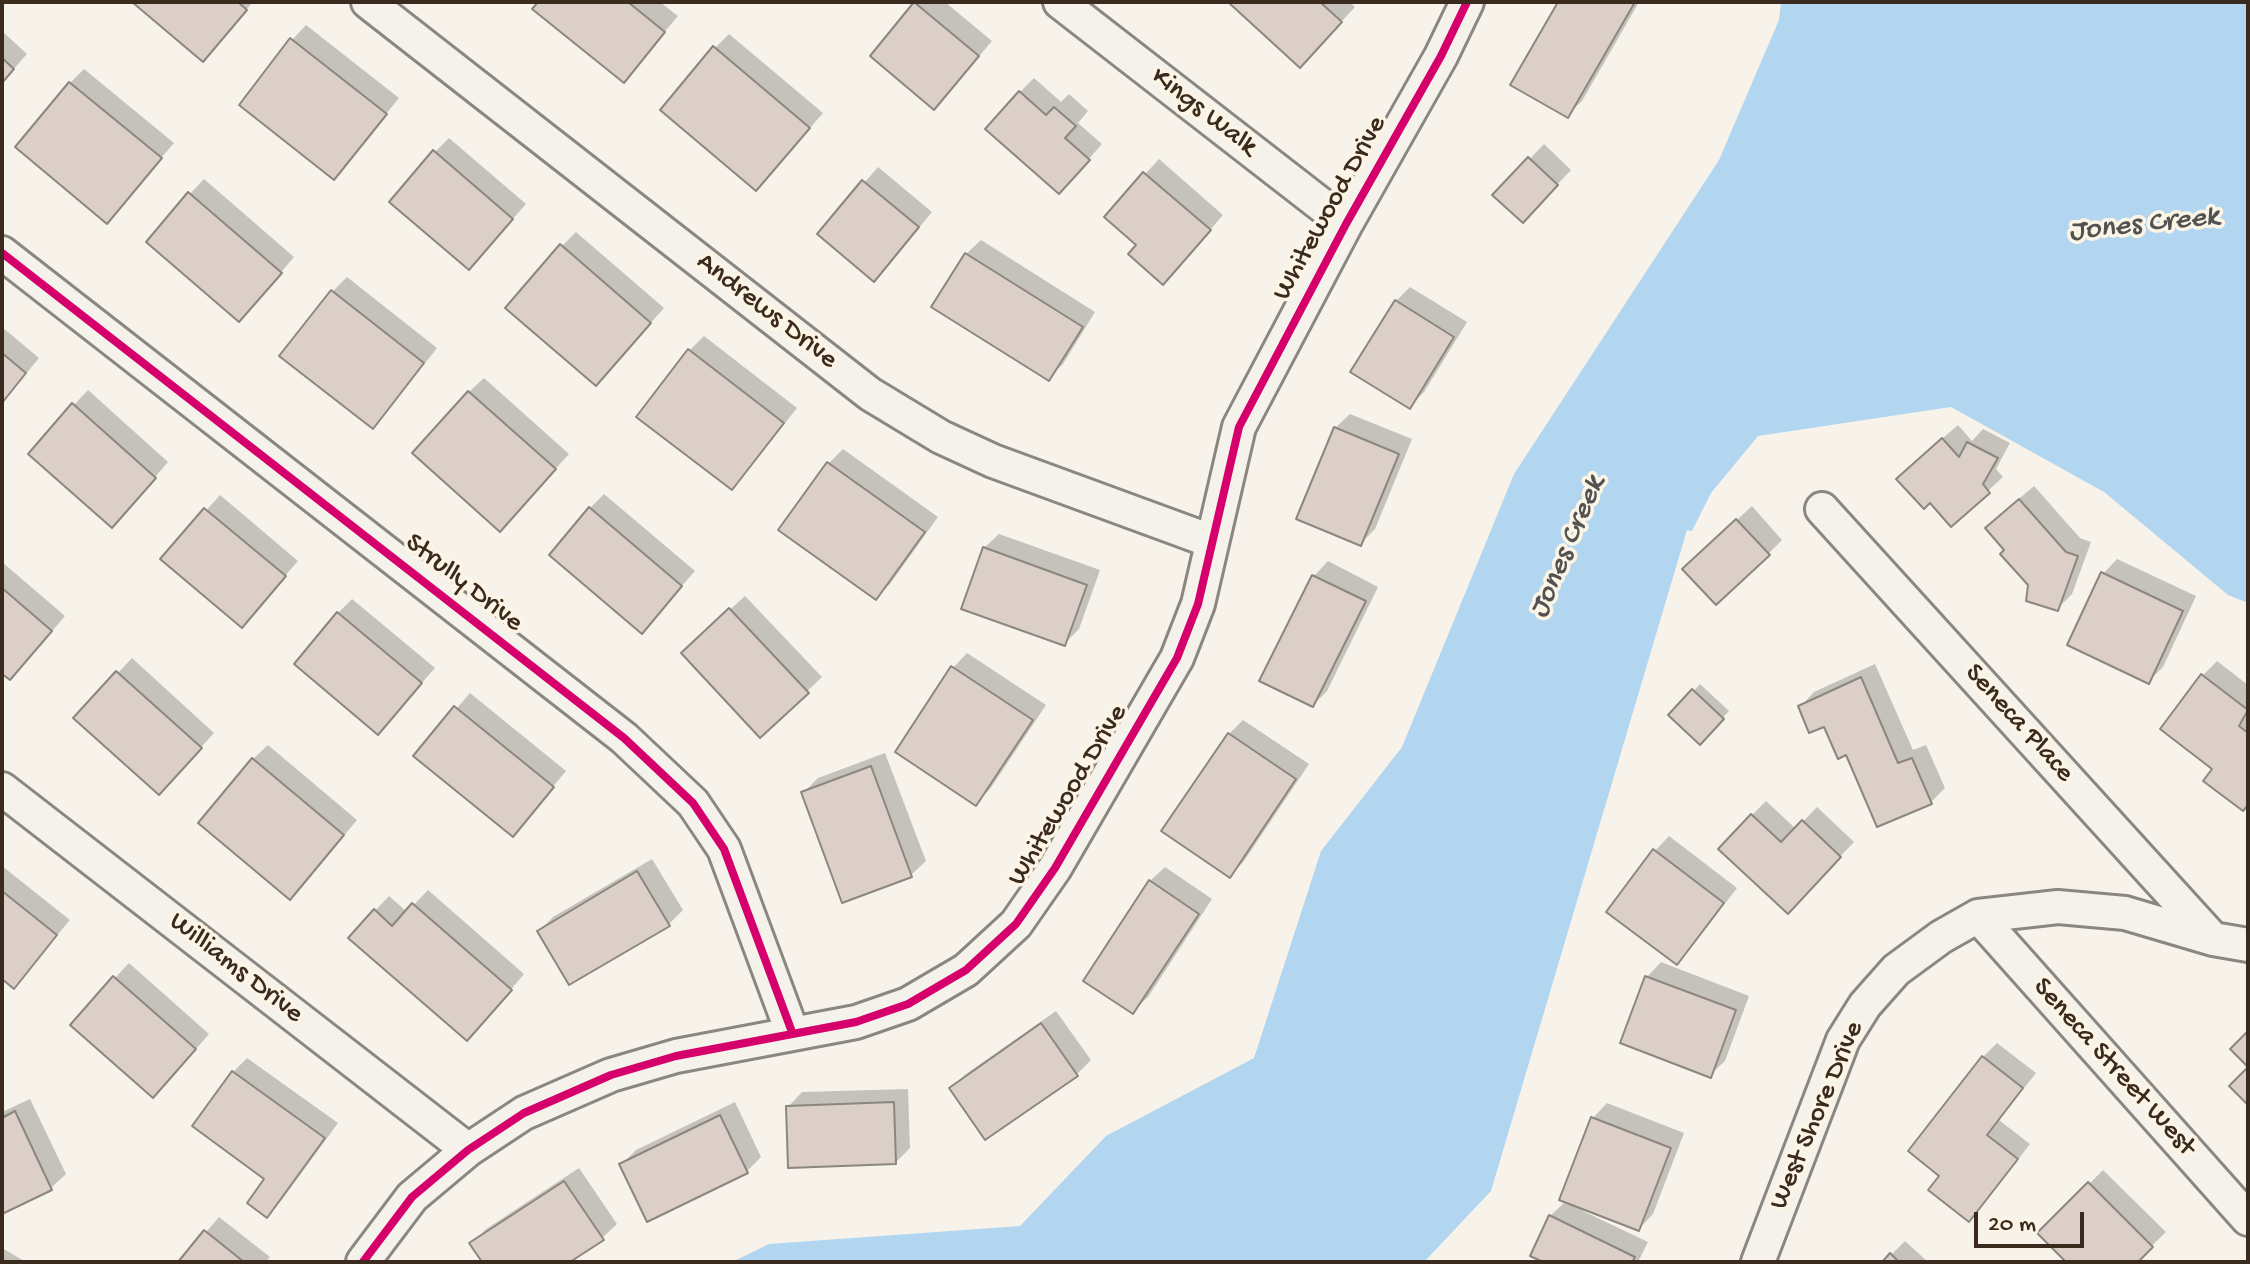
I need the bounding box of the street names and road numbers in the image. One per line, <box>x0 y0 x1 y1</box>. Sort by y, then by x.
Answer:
street label: Kings Walk <box>1143 61 1263 165</box>
street label: Whitewood Drive <box>1266 111 1396 307</box>
street label: Andrews Drive <box>689 246 843 378</box>
street label: Strully Drive <box>397 527 529 641</box>
street label: Seneca Place <box>1956 658 2080 790</box>
street label: Whitewood Drive <box>1002 699 1136 893</box>
street label: Williams Drive <box>161 906 309 1032</box>
street label: Seneca Street West <box>2024 972 2202 1164</box>
street label: West Shore Drive <box>1763 1017 1873 1215</box>

